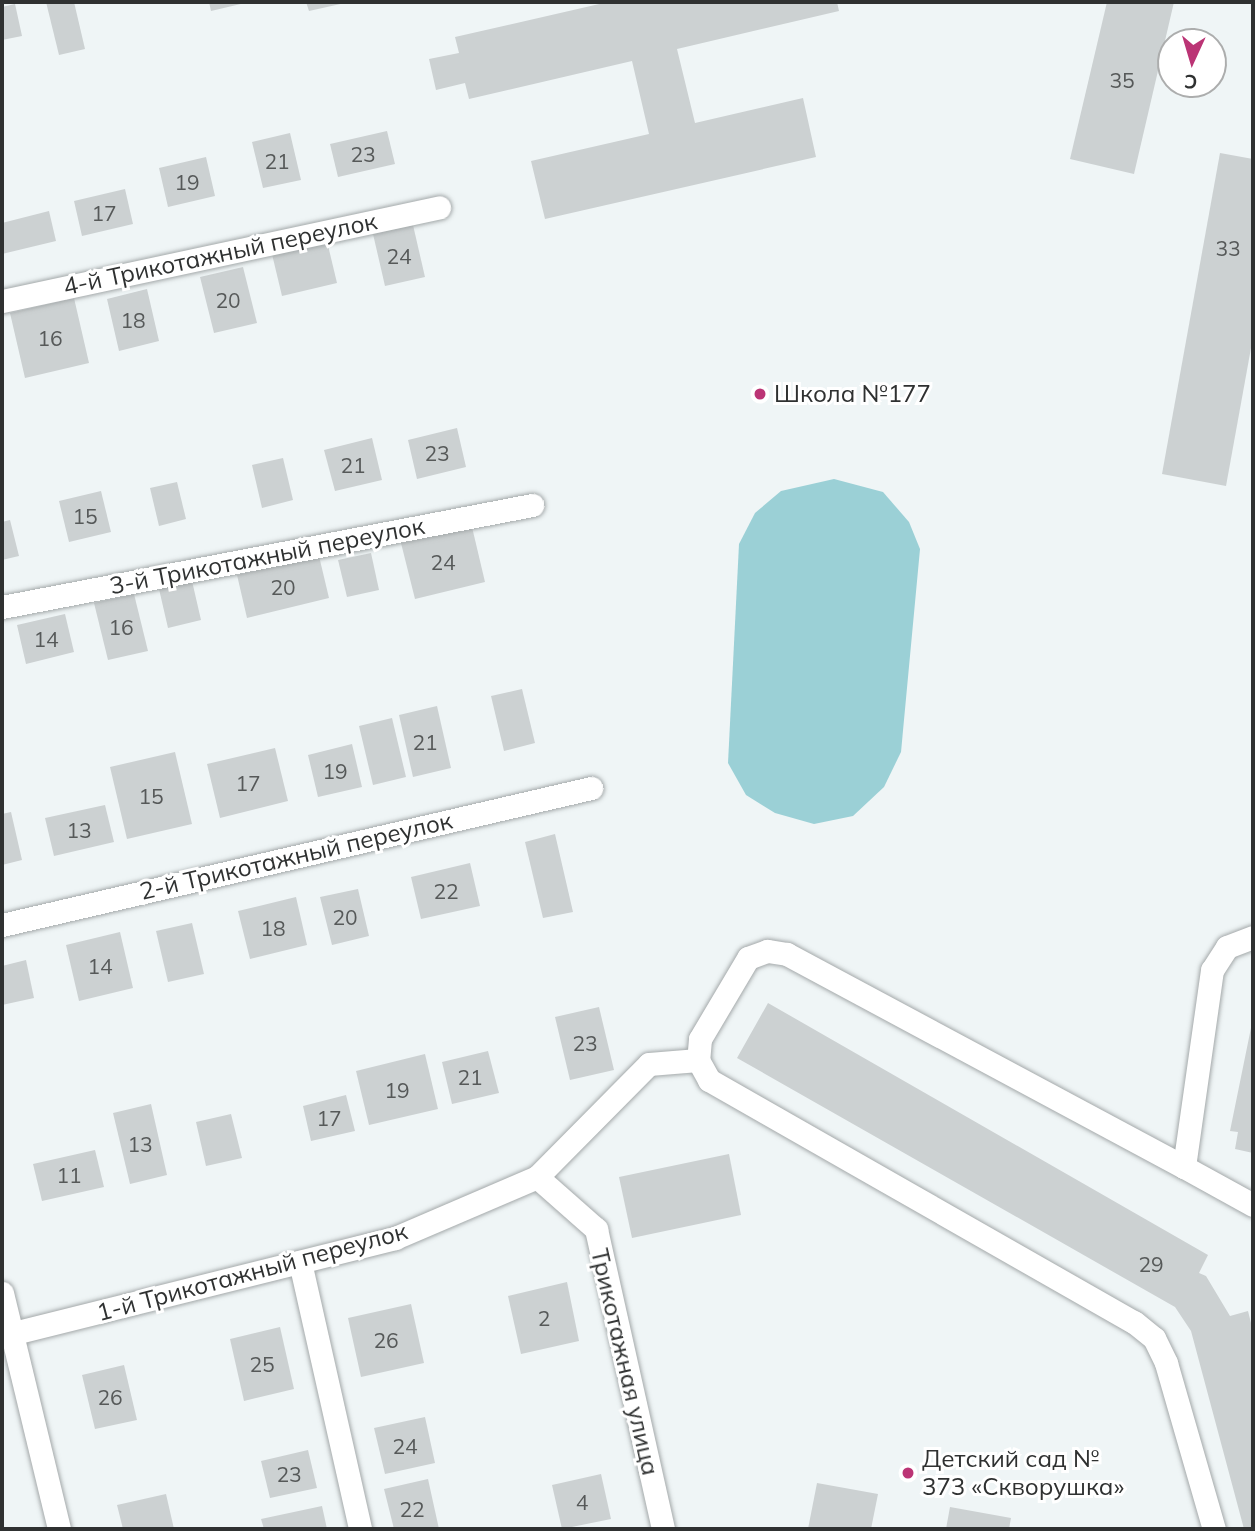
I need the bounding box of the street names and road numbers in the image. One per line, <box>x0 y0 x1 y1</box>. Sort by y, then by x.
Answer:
street label: 4-й Трикотажный переулок <box>61 207 379 301</box>
street label: 3-й Трикотажный переулок <box>107 511 427 601</box>
street label: 2-й Трикотажный переулок <box>137 806 455 906</box>
street label: 1-й Трикотажный переулок <box>94 1217 410 1327</box>
street label: Трикотажная улица <box>585 1246 665 1478</box>

